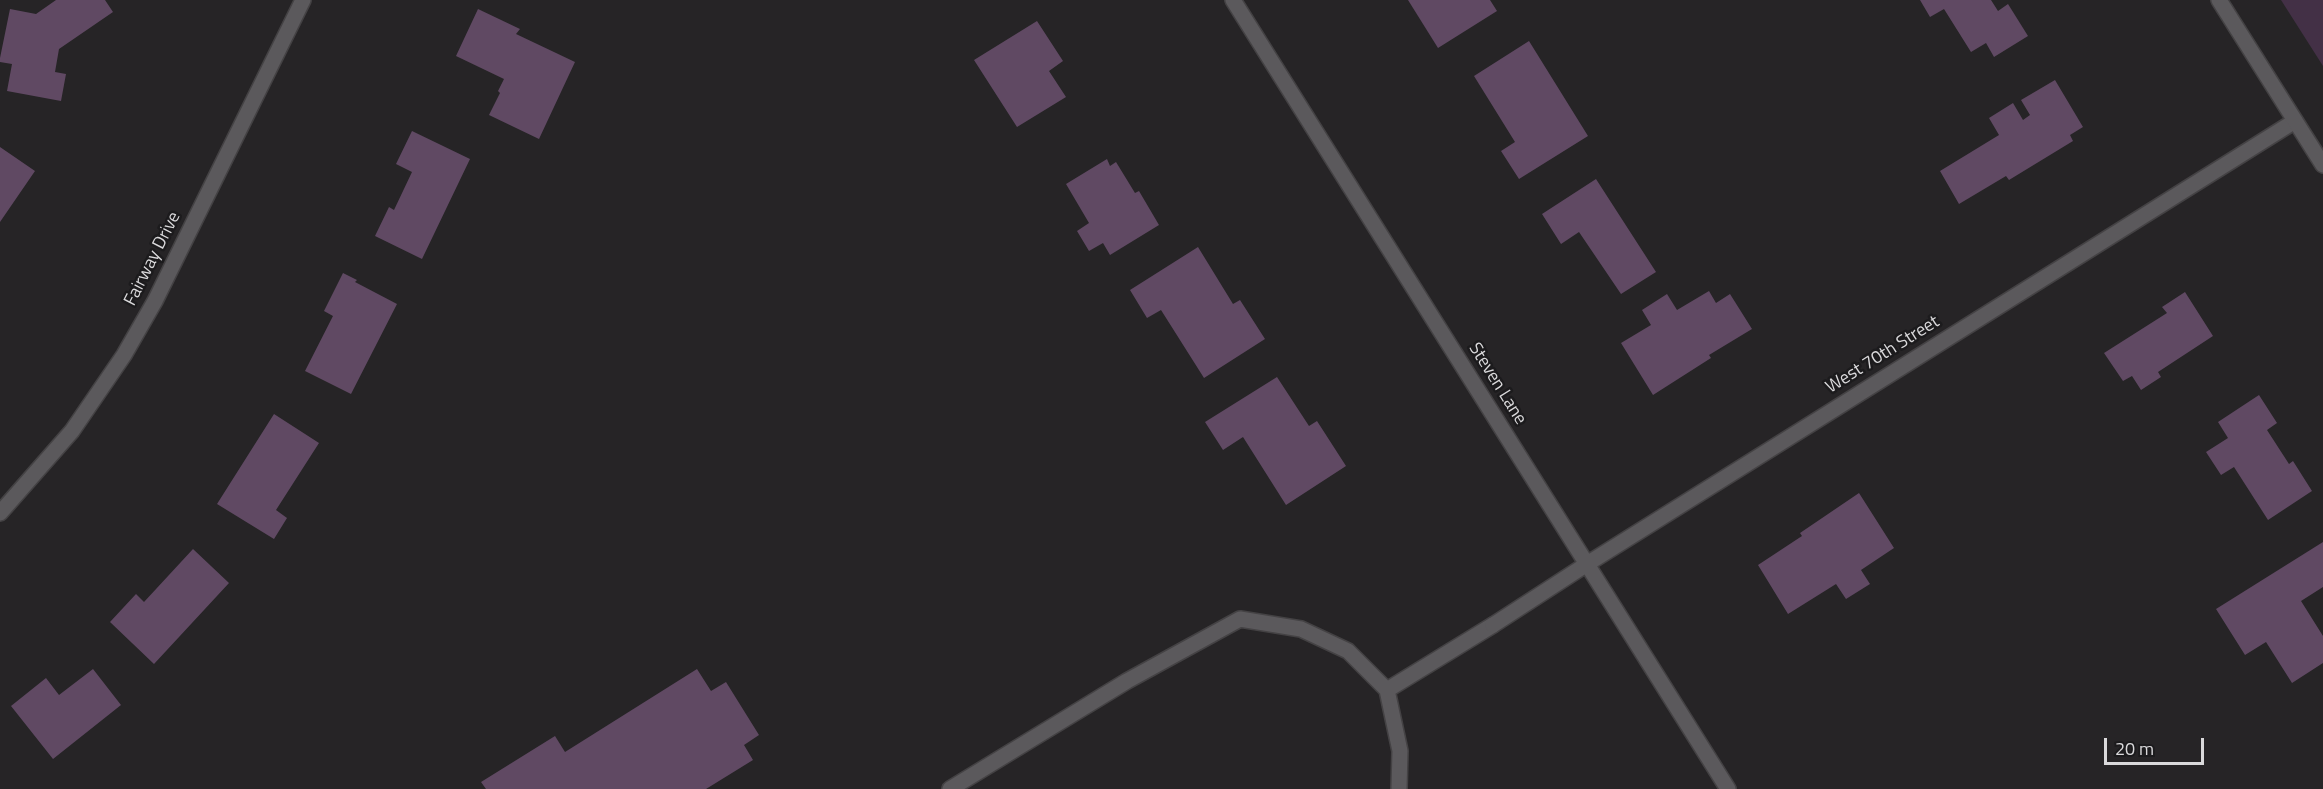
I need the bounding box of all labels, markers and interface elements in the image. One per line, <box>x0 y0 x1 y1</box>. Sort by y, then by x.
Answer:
street label: Fairway Drive <box>120 208 186 310</box>
street label: West 70th Street <box>1822 311 1944 399</box>
street label: Steven Lane <box>1463 339 1531 429</box>
scale bar <box>2107 726 2208 764</box>
text: 20 m <box>2115 735 2154 762</box>

